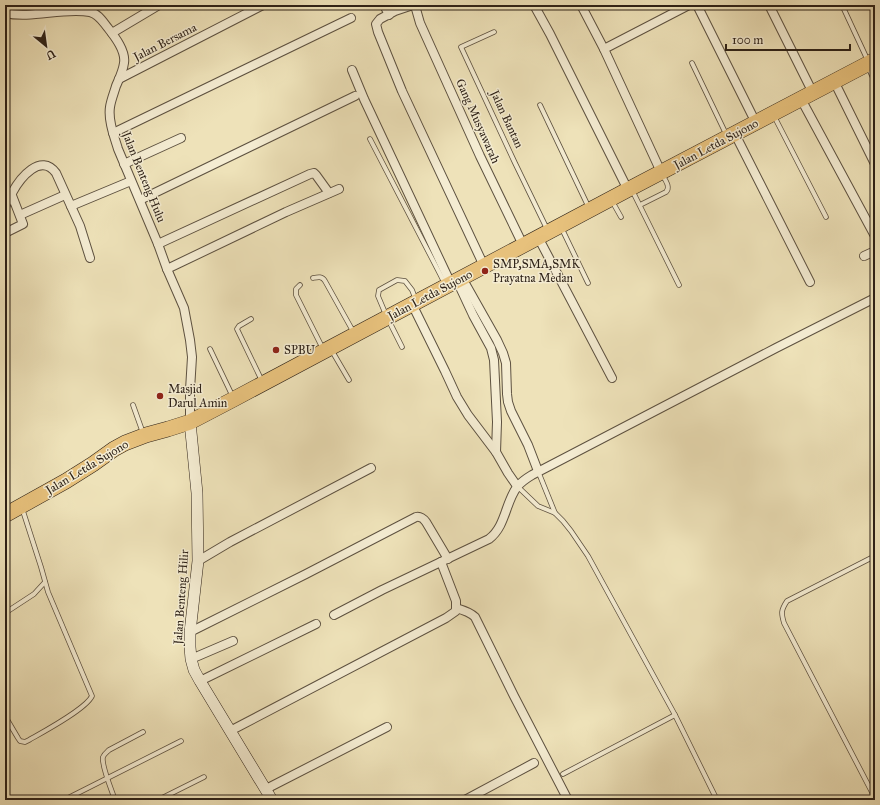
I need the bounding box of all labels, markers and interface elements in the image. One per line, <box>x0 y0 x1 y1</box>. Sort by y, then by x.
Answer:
street label: Jalan Bersama <box>129 20 200 66</box>
north arrow <box>26 26 66 66</box>
scale bar <box>726 26 850 52</box>
text: 100 m <box>732 33 763 47</box>
text: U <box>43 47 58 62</box>
street label: Gang Musyawarah <box>452 76 503 166</box>
street label: Jalan Bantan <box>486 86 527 151</box>
street label: Jalan Letda Sujono <box>670 116 761 174</box>
street label: Jalan Benteng Hulu <box>118 128 169 225</box>
place label: SMP,SMA,SMK Prayatna Medan <box>493 257 580 285</box>
marker: SMP,SMA,SMK Prayatna Medan <box>480 266 490 276</box>
street label: Jalan Letda Sujono <box>384 267 475 325</box>
place label: SPBU <box>284 343 316 357</box>
marker: SPBU <box>271 345 281 355</box>
place label: Masjid Darul Amin <box>168 382 228 410</box>
marker: Masjid Darul Amin <box>155 391 165 401</box>
street label: Jalan Letda Sujono <box>41 437 131 499</box>
street label: Jalan Benteng Hilir <box>171 549 192 647</box>

